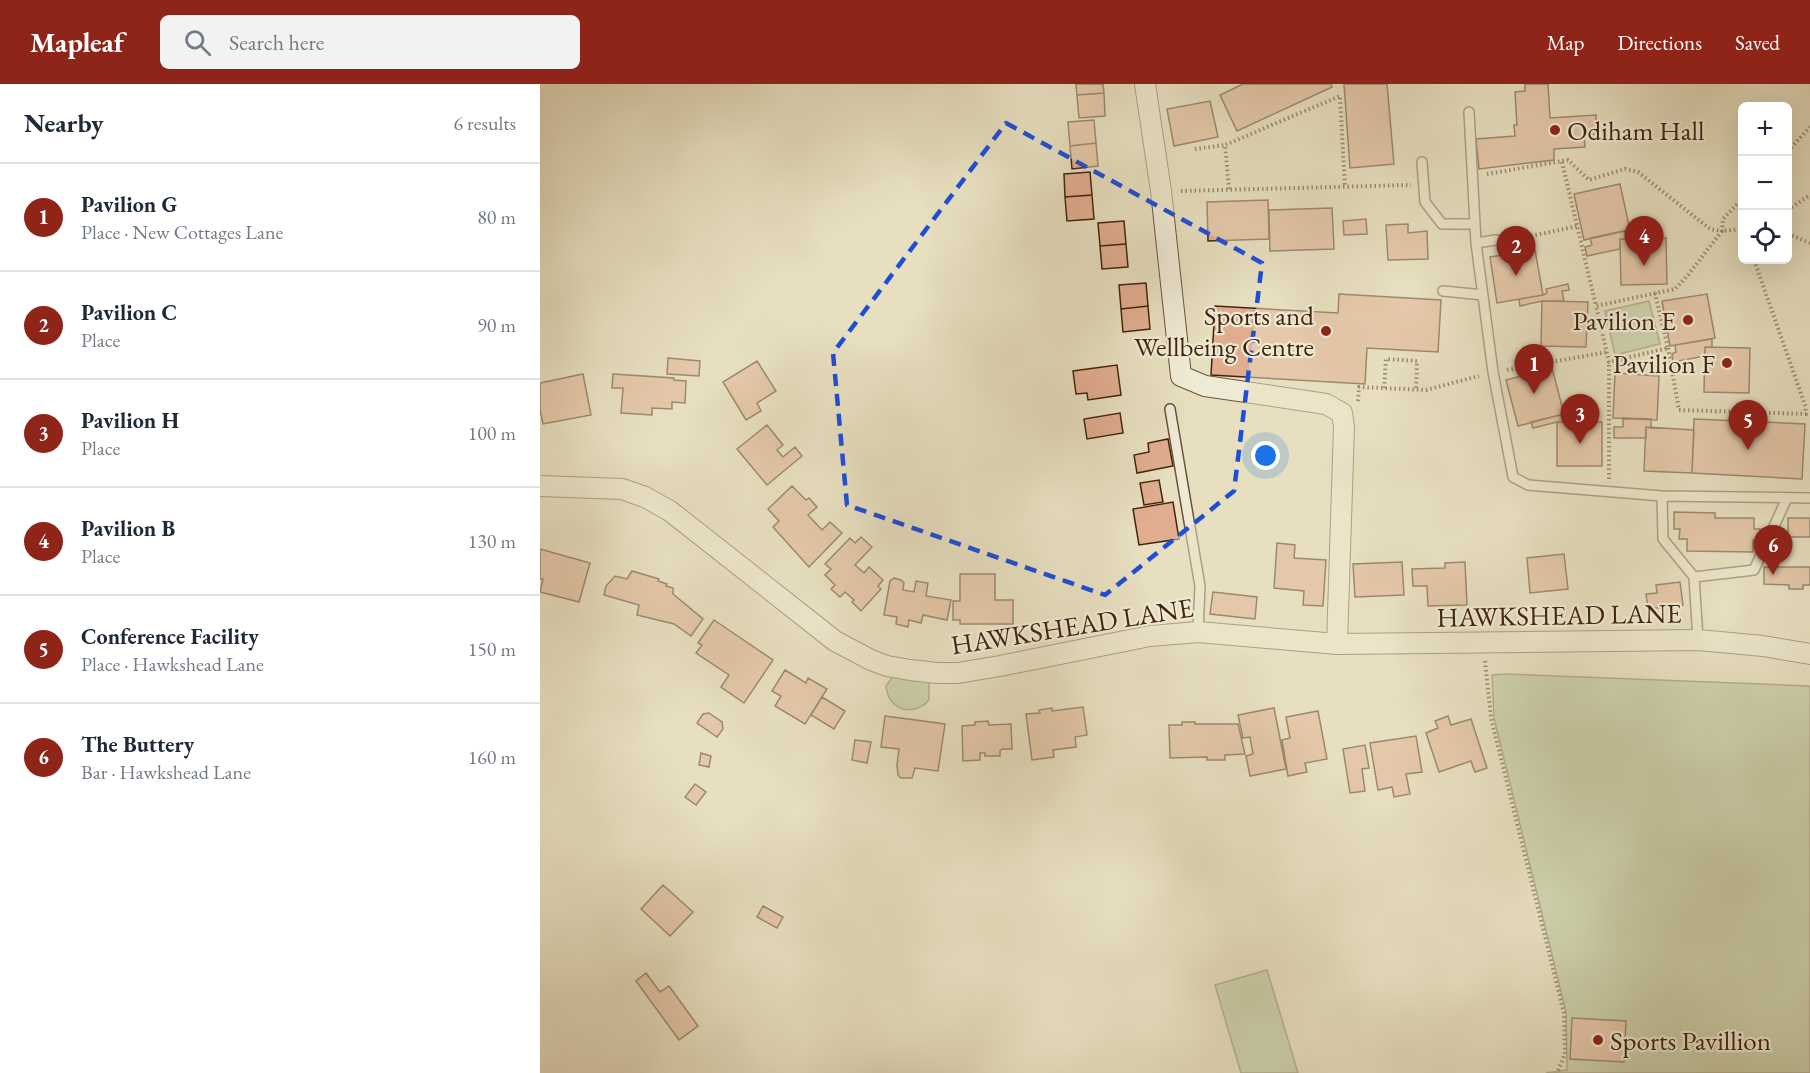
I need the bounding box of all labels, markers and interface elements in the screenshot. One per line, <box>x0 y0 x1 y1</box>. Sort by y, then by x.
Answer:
search box <box>160 15 580 69</box>
text: Mapleaf <box>30 24 124 60</box>
icon: search <box>181 26 214 59</box>
text: Search here <box>229 28 324 57</box>
text: Map <box>1547 29 1584 56</box>
text: Directions <box>1617 29 1702 56</box>
text: Saved <box>1735 29 1780 56</box>
map controls <box>1738 102 1792 264</box>
button: + <box>1738 102 1792 156</box>
text: Nearby <box>24 106 104 140</box>
text: 6 results <box>453 110 516 136</box>
place label: Odiham Hall <box>1567 113 1705 148</box>
marker: Odiham Hall <box>1548 123 1562 137</box>
button: − <box>1738 156 1792 210</box>
text: Pavilion G <box>81 190 177 219</box>
text: 1 <box>38 204 49 230</box>
text: 80 m <box>477 204 516 230</box>
button: locate <box>1738 210 1792 264</box>
pin: 4 <box>1624 216 1664 266</box>
text: Place · New Cottages Lane <box>81 219 283 245</box>
pin: 2 <box>1496 226 1536 276</box>
text: Pavilion C <box>81 298 177 327</box>
place label: Sports and Wellbeing Centre <box>1134 298 1314 364</box>
place label: Pavilion E <box>1572 303 1676 338</box>
text: 2 <box>38 312 49 338</box>
text: 90 m <box>477 312 516 338</box>
marker: Pavilion E <box>1681 313 1695 327</box>
marker: Sports and Wellbeing Centre <box>1319 324 1333 338</box>
text: Place <box>81 327 120 353</box>
pin: 1 <box>1514 344 1554 394</box>
place label: Pavilion F <box>1613 346 1715 381</box>
marker: Pavilion F <box>1720 356 1734 370</box>
pin: 3 <box>1560 394 1600 444</box>
pin: 5 <box>1728 400 1768 450</box>
text: Pavilion H <box>81 406 179 435</box>
text: 3 <box>38 420 49 446</box>
text: 100 m <box>468 420 516 446</box>
text: Place <box>81 435 120 461</box>
your location <box>1251 441 1280 470</box>
text: Pavilion B <box>81 514 175 543</box>
pin: 6 <box>1754 526 1792 575</box>
text: 4 <box>38 528 49 554</box>
text: 130 m <box>468 528 516 554</box>
text: Place <box>81 543 120 569</box>
street label: HAWKSHEAD LANE <box>948 590 1196 662</box>
street label: HAWKSHEAD LANE <box>1436 595 1682 635</box>
text: Conference Facility <box>81 622 259 651</box>
text: 5 <box>38 636 49 662</box>
text: 150 m <box>468 636 516 662</box>
text: Place · Hawkshead Lane <box>81 651 264 677</box>
text: The Buttery <box>81 730 194 759</box>
text: 6 <box>38 744 49 770</box>
text: 160 m <box>468 744 516 770</box>
text: Bar · Hawkshead Lane <box>81 759 251 785</box>
place label: Sports Pavillion <box>1610 1023 1771 1058</box>
marker: Sports Pavillion <box>1591 1033 1605 1047</box>

